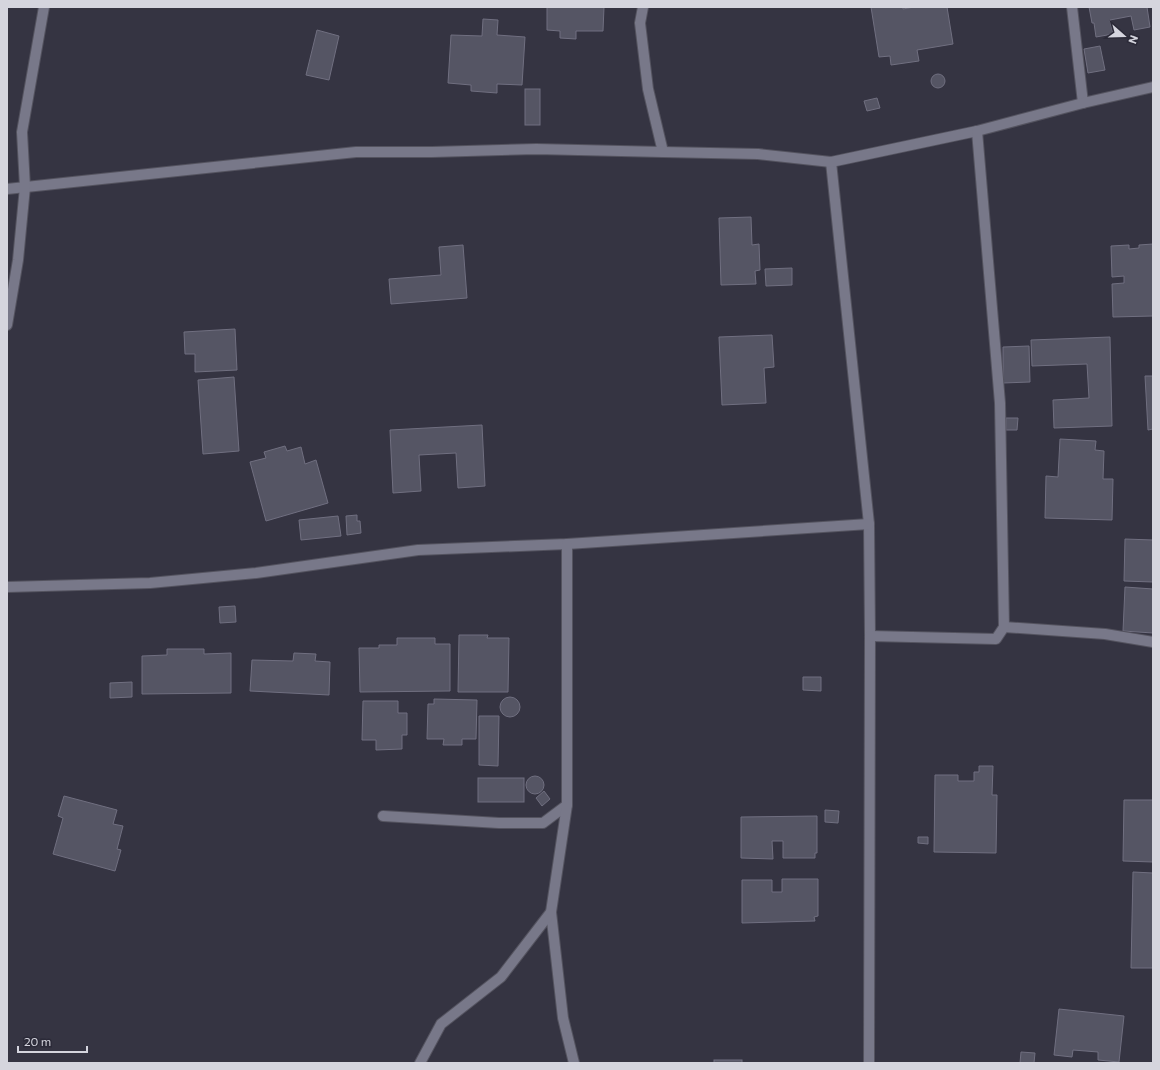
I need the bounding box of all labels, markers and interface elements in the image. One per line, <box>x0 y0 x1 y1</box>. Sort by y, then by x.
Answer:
north arrow <box>1104 16 1144 56</box>
text: N <box>1126 33 1141 46</box>
scale bar <box>18 1028 87 1054</box>
text: 20 m <box>24 1034 51 1048</box>

